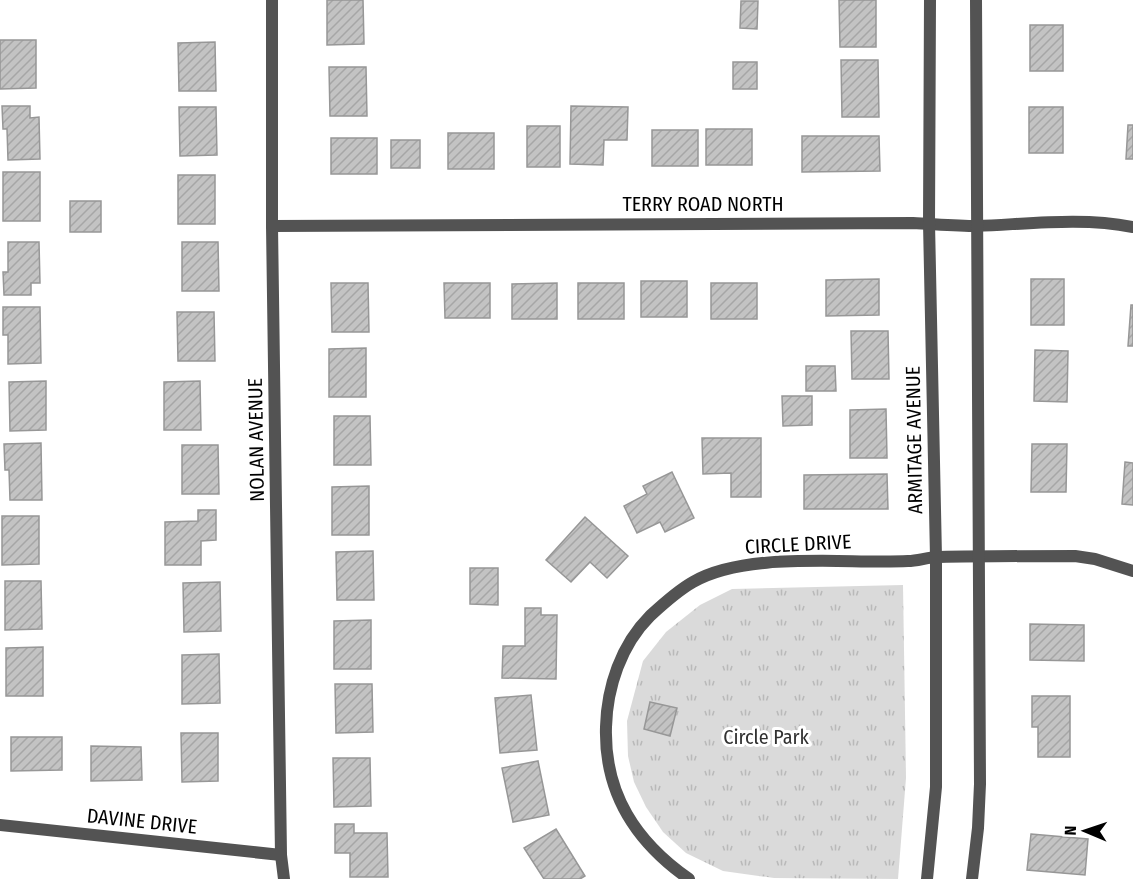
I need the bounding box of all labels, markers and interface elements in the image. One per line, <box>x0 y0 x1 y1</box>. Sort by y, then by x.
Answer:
street label: TERRY ROAD NORTH <box>622 192 784 216</box>
street label: ARMITAGE AVENUE <box>901 366 927 514</box>
street label: NOLAN AVENUE <box>243 378 269 502</box>
street label: CIRCLE DRIVE <box>744 529 852 559</box>
park label: Circle Park <box>723 725 809 749</box>
north arrow <box>1055 801 1115 861</box>
street label: DAVINE DRIVE <box>86 803 198 839</box>
text: N <box>1061 825 1080 836</box>

